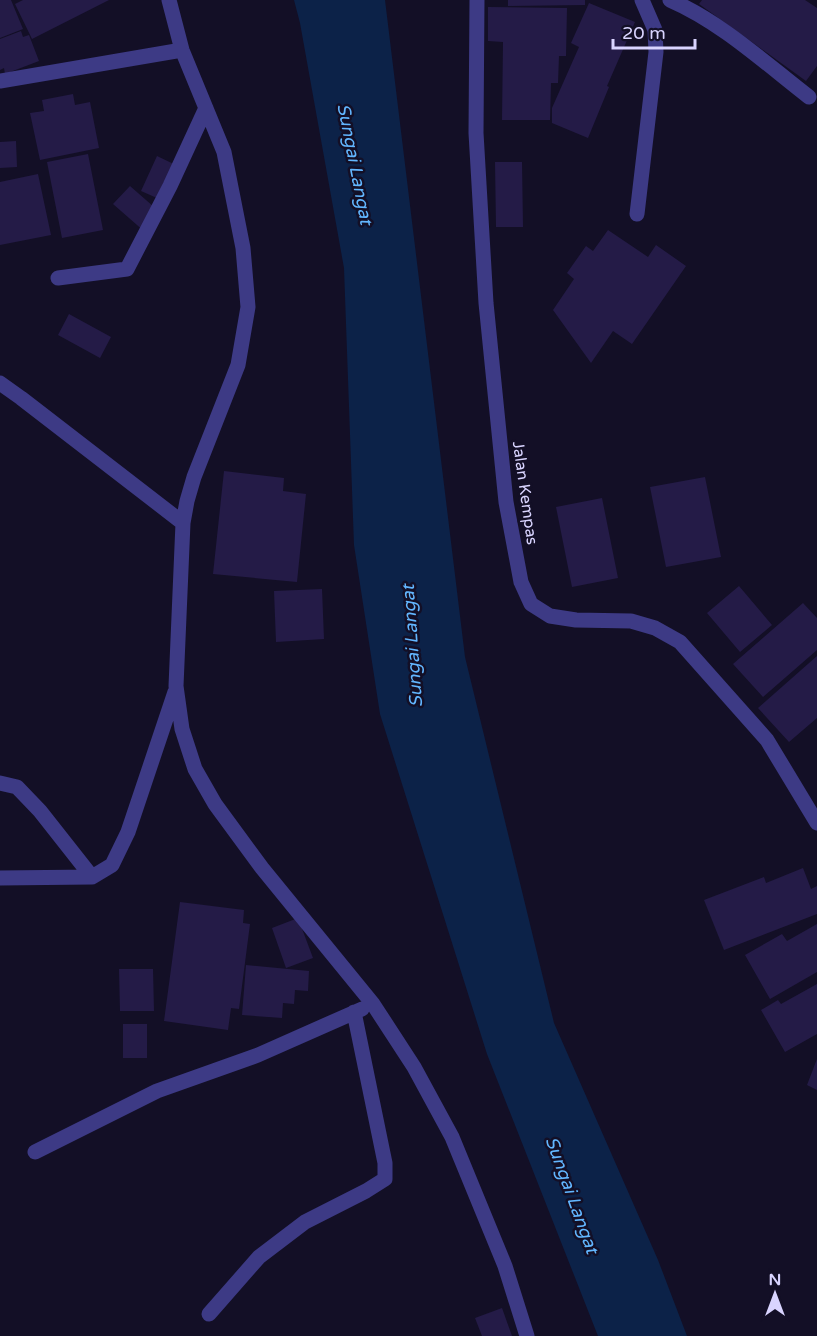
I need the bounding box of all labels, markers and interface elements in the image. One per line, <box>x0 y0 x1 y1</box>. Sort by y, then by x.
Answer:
scale bar <box>613 12 696 50</box>
text: 20 m <box>622 22 666 44</box>
water label: Sungai Langat <box>332 101 378 229</box>
street label: Jalan Kempas <box>508 440 542 546</box>
water label: Sungai Langat <box>397 582 427 708</box>
water label: Sungai Langat <box>541 1133 604 1259</box>
north arrow <box>745 1264 805 1324</box>
text: N <box>769 1270 781 1290</box>

